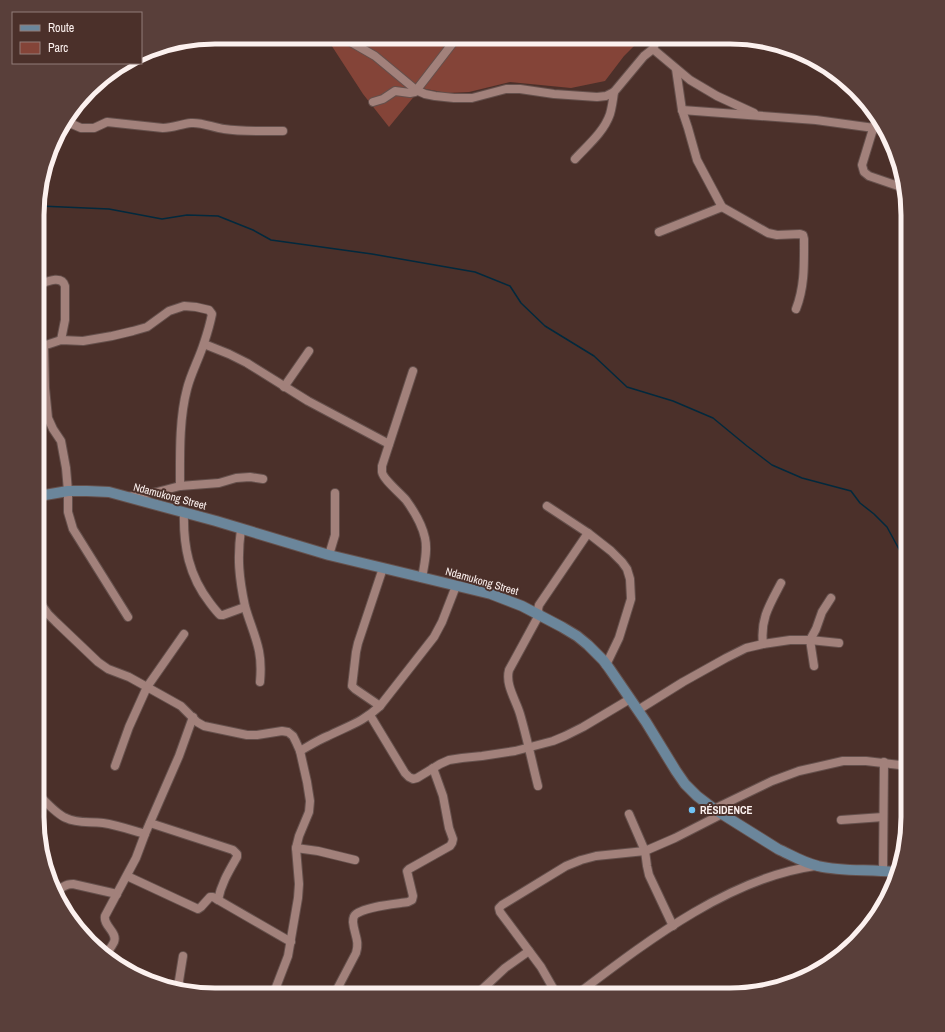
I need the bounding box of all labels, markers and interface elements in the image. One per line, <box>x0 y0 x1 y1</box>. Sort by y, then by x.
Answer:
legend <box>12 12 142 64</box>
text: Route <box>48 20 74 36</box>
text: Parc <box>48 40 68 56</box>
street label: Ndamukong Street <box>132 480 209 513</box>
street label: Ndamukong Street <box>444 564 521 598</box>
place label: RÉSIDENCE <box>700 803 753 817</box>
marker: RÉSIDENCE <box>687 805 697 815</box>

